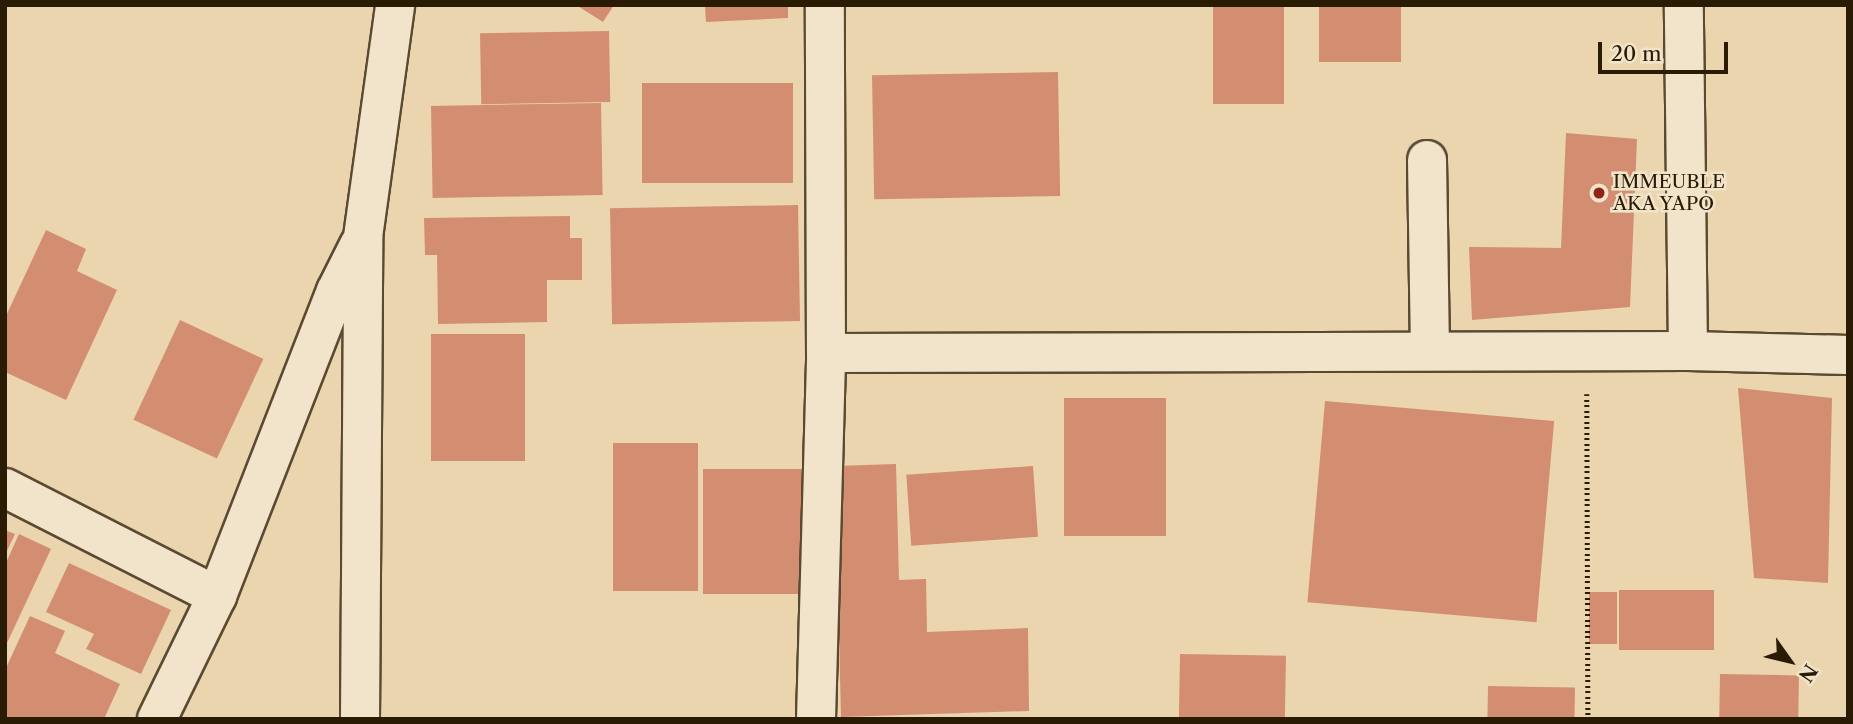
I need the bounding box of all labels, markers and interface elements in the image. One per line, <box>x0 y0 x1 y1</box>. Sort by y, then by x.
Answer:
scale bar <box>1601 28 1730 72</box>
text: 20 m <box>1611 41 1662 66</box>
place label: IMMEUBLE AKA YAPO <box>1613 171 1725 215</box>
marker: IMMEUBLE AKA YAPO <box>1591 185 1607 201</box>
north arrow <box>1755 626 1825 696</box>
text: N <box>1794 660 1822 686</box>

